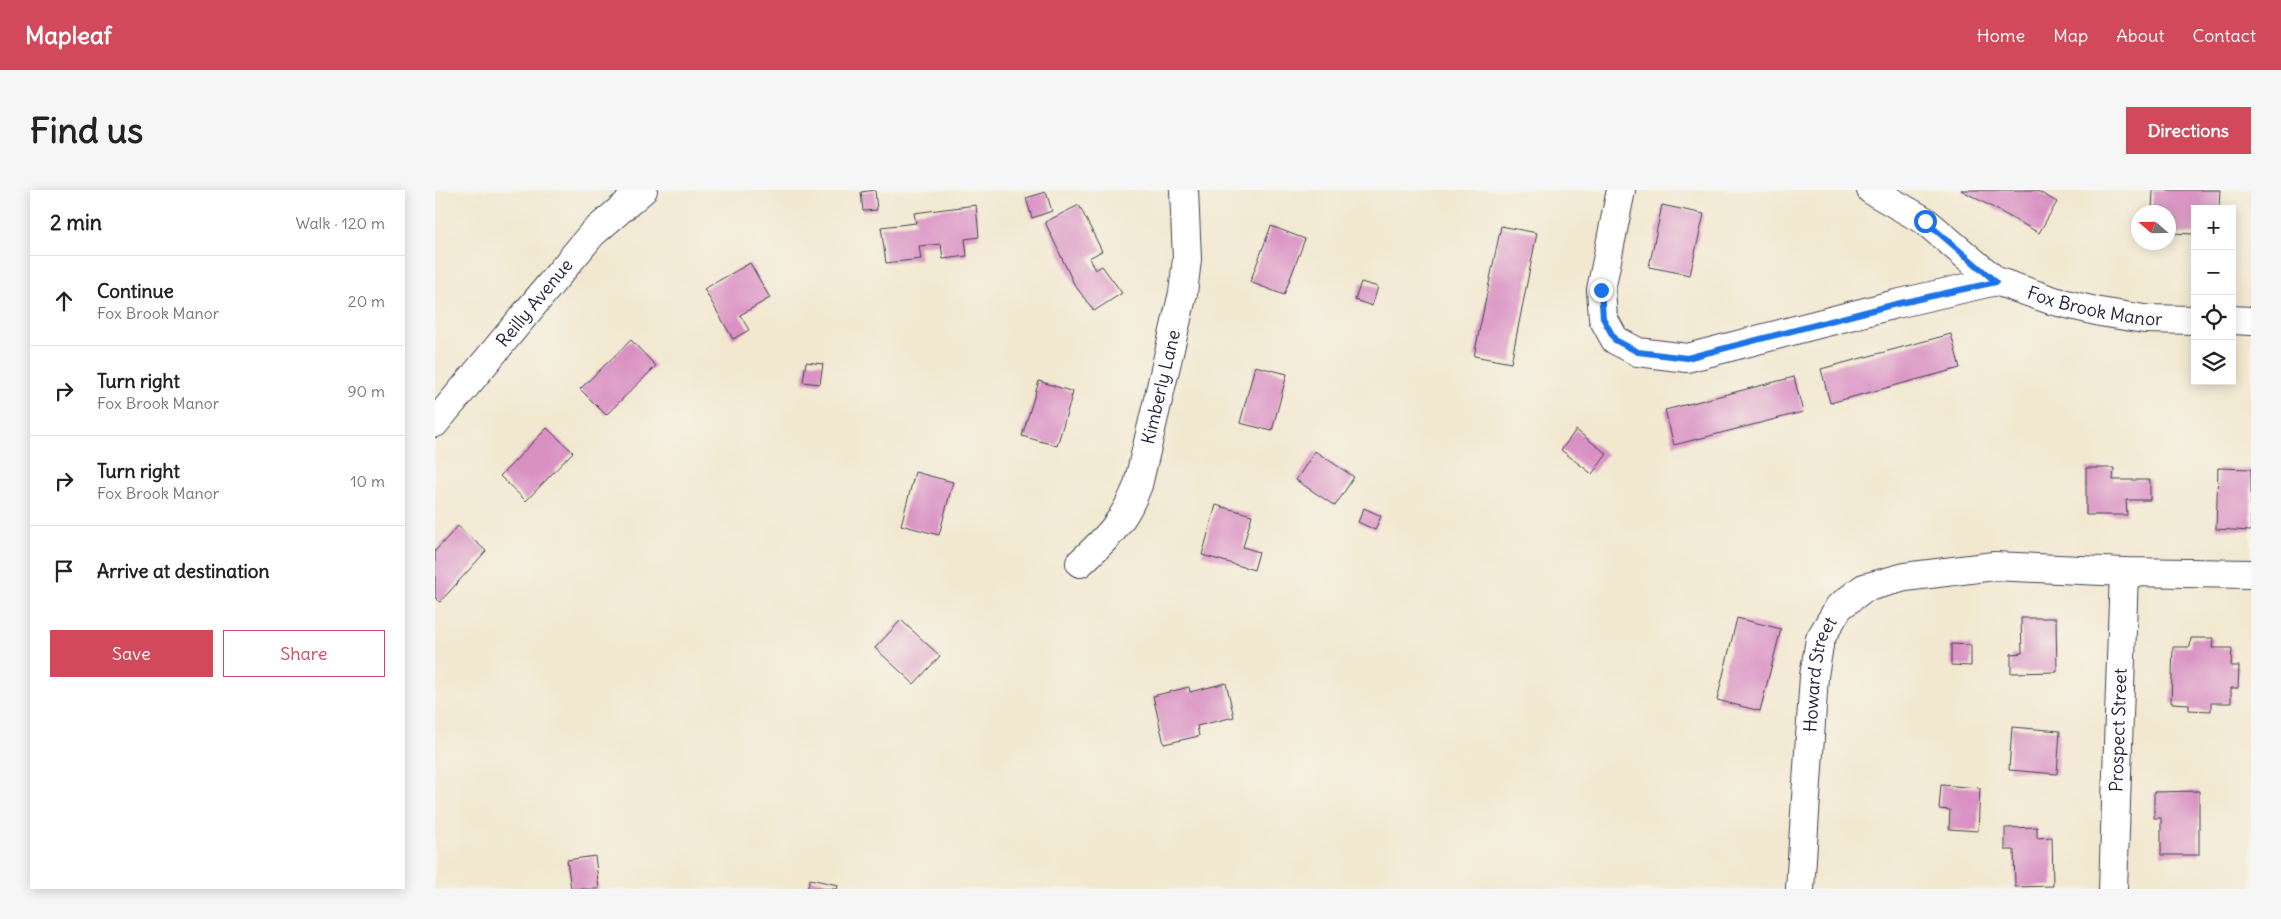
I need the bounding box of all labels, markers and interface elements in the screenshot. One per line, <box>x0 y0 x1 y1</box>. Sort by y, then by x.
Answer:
text: Mapleaf <box>25 20 112 50</box>
text: Home <box>1977 24 2025 47</box>
text: Map <box>2053 24 2088 47</box>
text: About <box>2116 24 2164 47</box>
text: Contact <box>2192 24 2256 47</box>
button: Directions <box>2126 107 2251 154</box>
text: Find us <box>30 108 143 152</box>
north arrow <box>2131 205 2176 250</box>
map controls <box>2191 205 2236 385</box>
button: + <box>2191 205 2236 250</box>
text: 2 min <box>50 209 102 236</box>
route start <box>1914 210 1937 233</box>
text: Walk · 120 m <box>295 213 385 233</box>
button: − <box>2191 250 2236 295</box>
street label: Reilly Avenue <box>491 254 578 352</box>
text: Continue <box>97 279 174 303</box>
route end <box>1590 279 1613 302</box>
street label: Fox Brook Manor <box>2024 281 2163 330</box>
icon: ahead <box>50 287 78 315</box>
text: 20 m <box>348 291 385 311</box>
button: locate <box>2191 295 2236 340</box>
text: Fox Brook Manor <box>97 303 219 323</box>
street label: Kimberly Lane <box>1136 327 1185 446</box>
button: layers <box>2191 340 2236 385</box>
text: Turn right <box>97 369 180 393</box>
icon: right <box>50 377 78 405</box>
text: 90 m <box>347 381 385 401</box>
text: Fox Brook Manor <box>97 393 219 413</box>
text: Turn right <box>97 459 180 483</box>
icon: right <box>50 467 78 495</box>
text: 10 m <box>350 471 385 491</box>
text: Fox Brook Manor <box>97 483 219 503</box>
icon: arrive <box>50 557 78 585</box>
text: Arrive at destination <box>97 559 270 583</box>
street label: Howard Street <box>1798 612 1842 733</box>
button: Save <box>50 630 213 677</box>
button: Share <box>223 630 385 677</box>
street label: Prospect Street <box>2104 668 2132 792</box>

